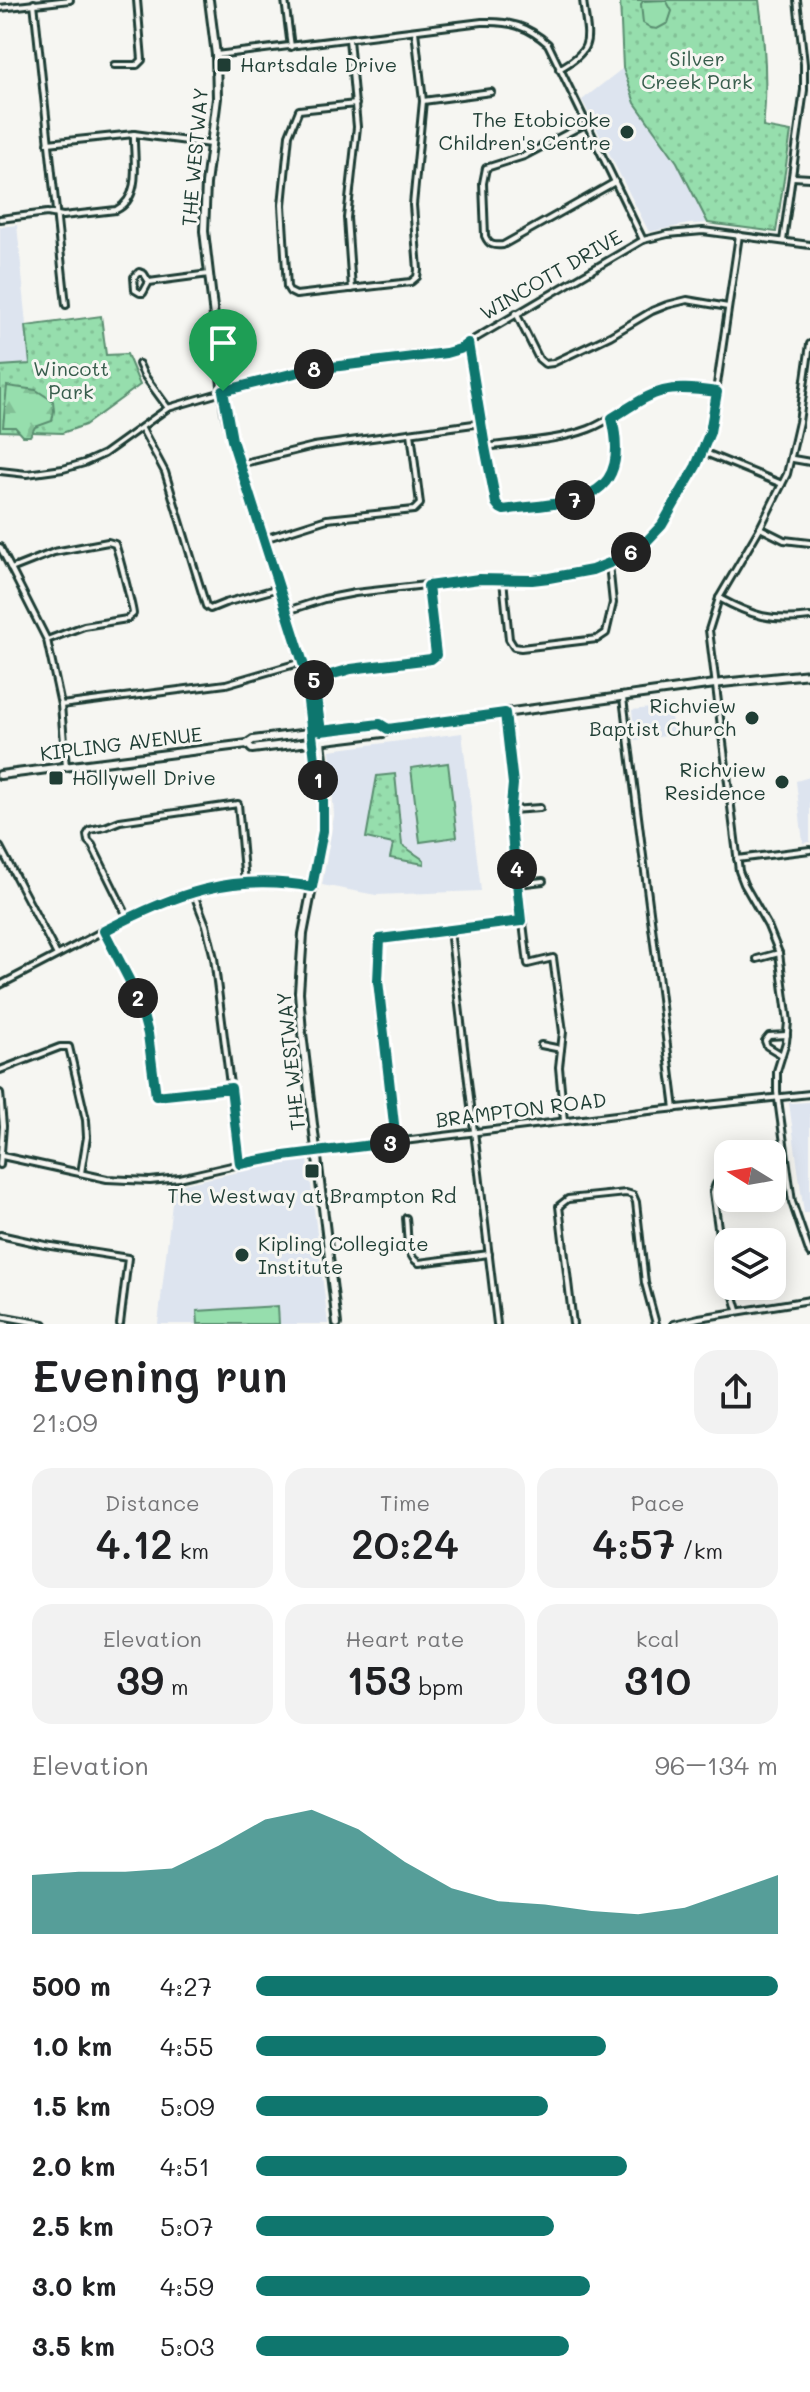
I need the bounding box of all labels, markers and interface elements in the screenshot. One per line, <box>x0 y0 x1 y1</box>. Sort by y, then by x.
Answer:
park label: Silver Creek Park <box>641 45 753 94</box>
place label: Hartsdale Drive <box>240 51 397 77</box>
marker: Hartsdale Drive <box>215 56 233 74</box>
street label: THE WESTWAY <box>175 86 213 227</box>
place label: The Etobicoke Children's Centre <box>439 106 611 155</box>
marker: The Etobicoke Children's Centre <box>618 123 636 141</box>
street label: WINCOTT DRIVE <box>475 223 626 325</box>
pin <box>189 309 257 391</box>
icon: arrive <box>201 321 245 365</box>
pin: 8 <box>294 349 334 389</box>
text: 8 <box>307 354 321 383</box>
park label: Wincott Park <box>33 355 109 404</box>
pin: 7 <box>555 480 595 520</box>
text: 7 <box>569 485 581 514</box>
pin: 6 <box>611 532 651 572</box>
text: 6 <box>624 537 638 566</box>
pin: 5 <box>294 660 334 700</box>
text: 5 <box>308 665 320 694</box>
place label: Richview Baptist Church <box>589 692 736 741</box>
marker: Richview Baptist Church <box>743 709 761 727</box>
street label: KIPLING AVENUE <box>38 720 203 766</box>
place label: Richview Residence <box>665 756 766 805</box>
pin: 1 <box>298 760 338 800</box>
place label: Hollywell Drive <box>72 764 216 790</box>
text: 1 <box>313 765 323 794</box>
marker: Hollywell Drive <box>47 769 65 787</box>
marker: Richview Residence <box>773 773 791 791</box>
pin: 4 <box>497 849 537 889</box>
text: 4 <box>510 854 524 883</box>
pin: 2 <box>118 978 158 1018</box>
text: 2 <box>132 983 144 1012</box>
street label: THE WESTWAY <box>270 991 310 1132</box>
street label: BRAMPTON ROAD <box>434 1086 608 1132</box>
pin: 3 <box>370 1123 410 1163</box>
text: 3 <box>383 1128 397 1157</box>
north arrow <box>714 1140 786 1212</box>
map controls <box>714 1140 786 1300</box>
marker: The Westway at Brampton Rd <box>303 1162 321 1180</box>
place label: The Westway at Brampton Rd <box>168 1182 456 1208</box>
button: layers <box>714 1228 786 1300</box>
place label: Kipling Collegiate Institute <box>258 1230 429 1279</box>
marker: Kipling Collegiate Institute <box>233 1246 251 1264</box>
text: Evening run <box>32 1346 287 1403</box>
button: share <box>694 1350 778 1434</box>
text: 21:09 <box>32 1405 98 1439</box>
text: Distance <box>105 1488 200 1517</box>
text: Time <box>380 1488 430 1517</box>
text: Pace <box>631 1488 685 1517</box>
text: 4.12 <box>96 1517 173 1569</box>
text: 20:24 <box>351 1517 459 1569</box>
text: 4:57 <box>592 1517 675 1569</box>
text: km <box>173 1536 209 1565</box>
text: /km <box>675 1536 723 1565</box>
text: Elevation <box>103 1624 202 1653</box>
text: Heart rate <box>346 1624 464 1653</box>
text: kcal <box>636 1624 680 1653</box>
text: 39 <box>116 1653 164 1705</box>
text: 153 <box>346 1653 411 1705</box>
text: 310 <box>624 1653 691 1705</box>
text: m <box>164 1672 188 1701</box>
text: bpm <box>411 1672 464 1701</box>
text: Elevation <box>32 1748 149 1782</box>
text: 96–134 m <box>654 1748 778 1782</box>
text: 500 m <box>32 1969 111 2003</box>
text: 4:27 <box>160 1969 212 2003</box>
text: 1.0 km <box>32 2029 112 2063</box>
text: 4:55 <box>160 2029 214 2063</box>
text: 1.5 km <box>32 2089 111 2123</box>
text: 5:09 <box>160 2089 215 2123</box>
text: 2.0 km <box>32 2149 115 2183</box>
text: 4:51 <box>160 2149 210 2183</box>
text: 2.5 km <box>32 2209 114 2243</box>
text: 5:07 <box>160 2209 214 2243</box>
text: 3.0 km <box>32 2269 116 2303</box>
text: 4:59 <box>160 2269 214 2303</box>
text: 3.5 km <box>32 2329 115 2363</box>
text: 5:03 <box>160 2329 215 2363</box>

